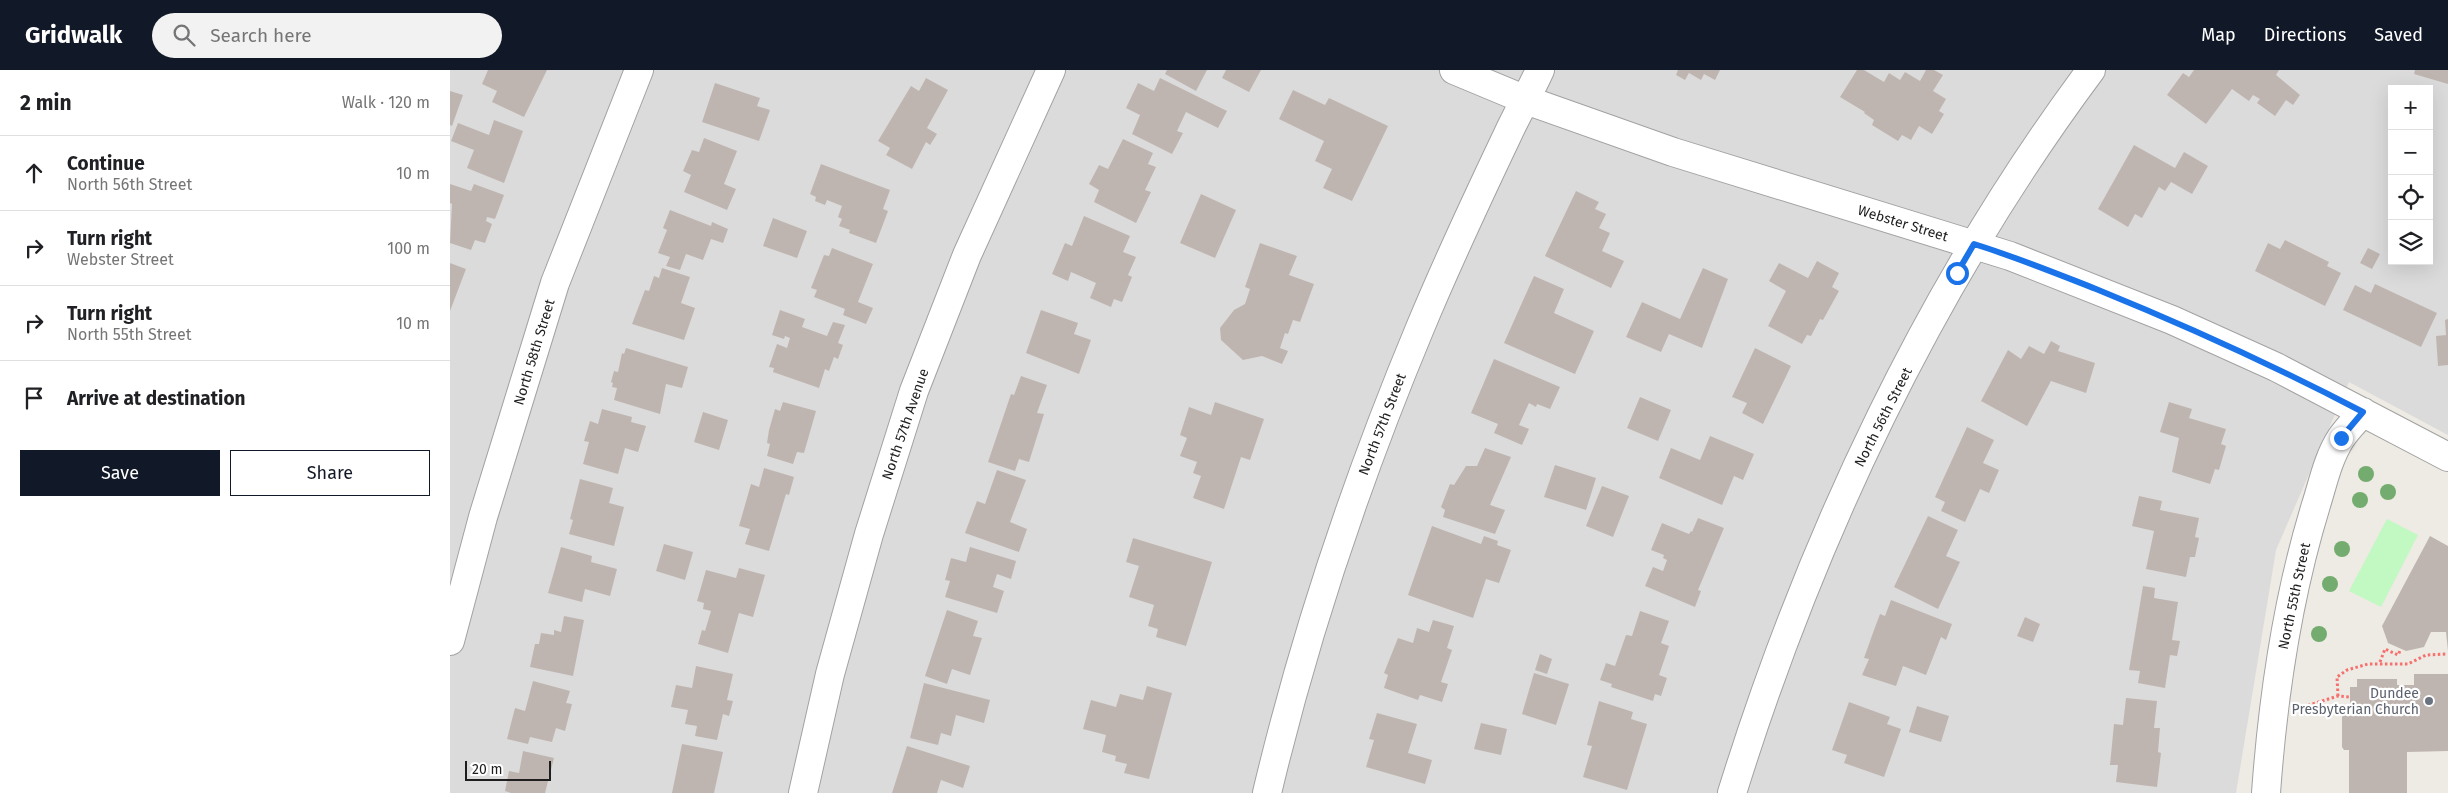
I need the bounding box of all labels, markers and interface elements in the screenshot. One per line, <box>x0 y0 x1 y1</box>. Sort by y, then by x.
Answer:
search box <box>152 13 502 58</box>
text: Gridwalk <box>25 21 122 49</box>
icon: search <box>170 21 198 49</box>
text: Search here <box>210 24 312 47</box>
text: Map <box>2201 24 2236 46</box>
text: Directions <box>2264 24 2346 46</box>
text: Saved <box>2374 24 2423 46</box>
map controls <box>2388 85 2433 265</box>
button: + <box>2388 85 2433 130</box>
text: 2 min <box>20 90 72 116</box>
text: Walk · 120 m <box>342 93 430 112</box>
button: − <box>2388 130 2433 175</box>
text: Continue <box>67 152 145 175</box>
icon: ahead <box>20 159 48 187</box>
text: 10 m <box>396 164 430 183</box>
text: North 56th Street <box>67 175 192 194</box>
button: locate <box>2388 175 2433 220</box>
street label: Webster Street <box>1856 202 1951 246</box>
button: layers <box>2388 220 2433 265</box>
text: Turn right <box>67 227 152 250</box>
icon: right <box>20 234 48 262</box>
text: 100 m <box>387 239 430 258</box>
text: Webster Street <box>67 250 174 269</box>
route start <box>1946 262 1969 285</box>
street label: North 58th Street <box>510 296 559 407</box>
text: Turn right <box>67 302 152 325</box>
icon: right <box>20 309 48 337</box>
text: 10 m <box>396 314 430 333</box>
text: North 55th Street <box>67 325 191 344</box>
street label: North 56th Street <box>1851 364 1916 470</box>
street label: North 57th Avenue <box>878 366 932 482</box>
street label: North 57th Street <box>1355 370 1410 478</box>
icon: arrive <box>20 384 48 412</box>
text: Arrive at destination <box>67 387 246 410</box>
route end <box>2330 427 2353 450</box>
button: Save <box>20 450 220 496</box>
button: Share <box>230 450 430 496</box>
street label: North 55th Street <box>2275 540 2314 651</box>
place label: Dundee Presbyterian Church <box>2292 685 2419 718</box>
marker: Dundee Presbyterian Church <box>2423 695 2435 707</box>
scale bar <box>465 758 551 781</box>
text: 20 m <box>472 761 502 778</box>

